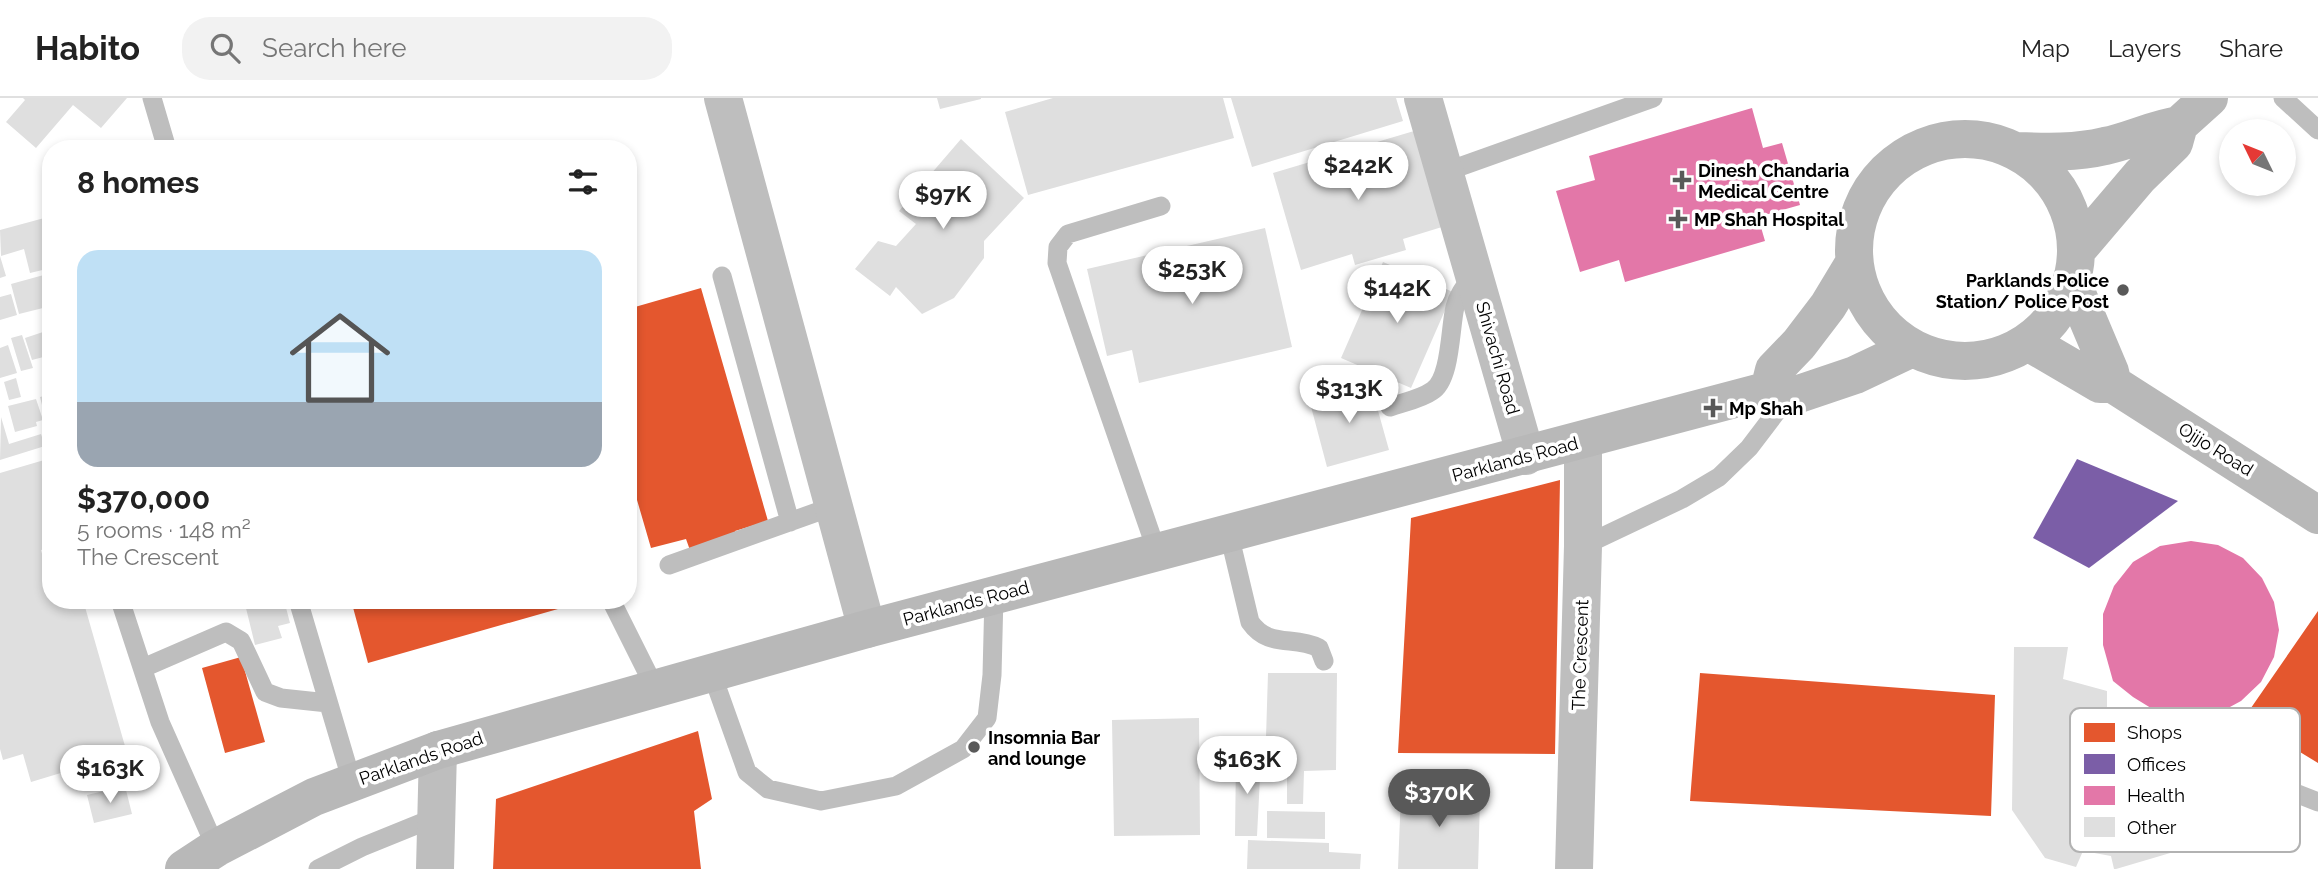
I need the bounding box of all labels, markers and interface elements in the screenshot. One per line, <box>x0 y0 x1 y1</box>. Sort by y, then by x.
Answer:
search box <box>182 17 672 80</box>
text: Habito <box>35 29 140 68</box>
icon: search <box>206 29 244 67</box>
text: Search here <box>262 33 406 63</box>
text: Map <box>2021 34 2070 63</box>
text: Layers <box>2108 34 2181 63</box>
text: Share <box>2219 34 2283 63</box>
north arrow <box>2219 119 2296 196</box>
map controls <box>2219 119 2296 196</box>
pin: $242K <box>1309 142 1407 202</box>
text: $242K <box>1323 151 1393 178</box>
place label: Dinesh Chandaria Medical Centre <box>1698 160 1849 202</box>
icon: filters <box>564 163 602 201</box>
text: 8 homes <box>77 165 199 200</box>
marker: Dinesh Chandaria Medical Centre <box>1672 170 1692 190</box>
pin: $97K <box>902 172 984 231</box>
text: $97K <box>915 180 971 207</box>
marker: MP Shah Hospital <box>1668 209 1688 229</box>
place label: MP Shah Hospital <box>1694 209 1844 230</box>
pin: $253K <box>1143 246 1241 306</box>
text: $253K <box>1158 255 1226 282</box>
pin: $142K <box>1348 266 1446 325</box>
place label: Parklands Police Station/ Police Post <box>1936 270 2109 312</box>
text: $142K <box>1363 274 1431 301</box>
marker: Parklands Police Station/ Police Post <box>2115 282 2131 298</box>
icon: home <box>277 295 403 421</box>
street label: Shivachi Road <box>1472 299 1524 417</box>
pin: $313K <box>1300 366 1398 425</box>
text: $313K <box>1316 374 1382 401</box>
marker: Mp Shah <box>1703 398 1723 418</box>
place label: Mp Shah <box>1729 398 1803 419</box>
street label: Ojijo Road <box>2175 418 2257 480</box>
street label: Parklands Road <box>1450 432 1580 486</box>
text: $370,000 <box>77 481 210 516</box>
text: 5 rooms · 148 m² <box>77 516 251 543</box>
text: The Crescent <box>77 543 219 570</box>
street label: Parklands Road <box>901 576 1031 630</box>
street label: The Crescent <box>1568 599 1592 711</box>
legend <box>2070 708 2300 852</box>
text: Shops <box>2127 721 2182 743</box>
street label: Parklands Road <box>356 727 486 789</box>
place label: Insomnia Bar and lounge <box>988 727 1100 769</box>
pin: $163K <box>1198 736 1296 796</box>
marker: Insomnia Bar and lounge <box>966 739 982 755</box>
text: $163K <box>1213 745 1281 772</box>
pin: $163K <box>61 746 159 805</box>
text: Offices <box>2127 753 2186 775</box>
text: $163K <box>76 754 144 781</box>
pin: $370K <box>1390 770 1488 829</box>
text: $370K <box>1404 778 1474 805</box>
text: Health <box>2127 784 2185 806</box>
text: Other <box>2127 816 2177 838</box>

